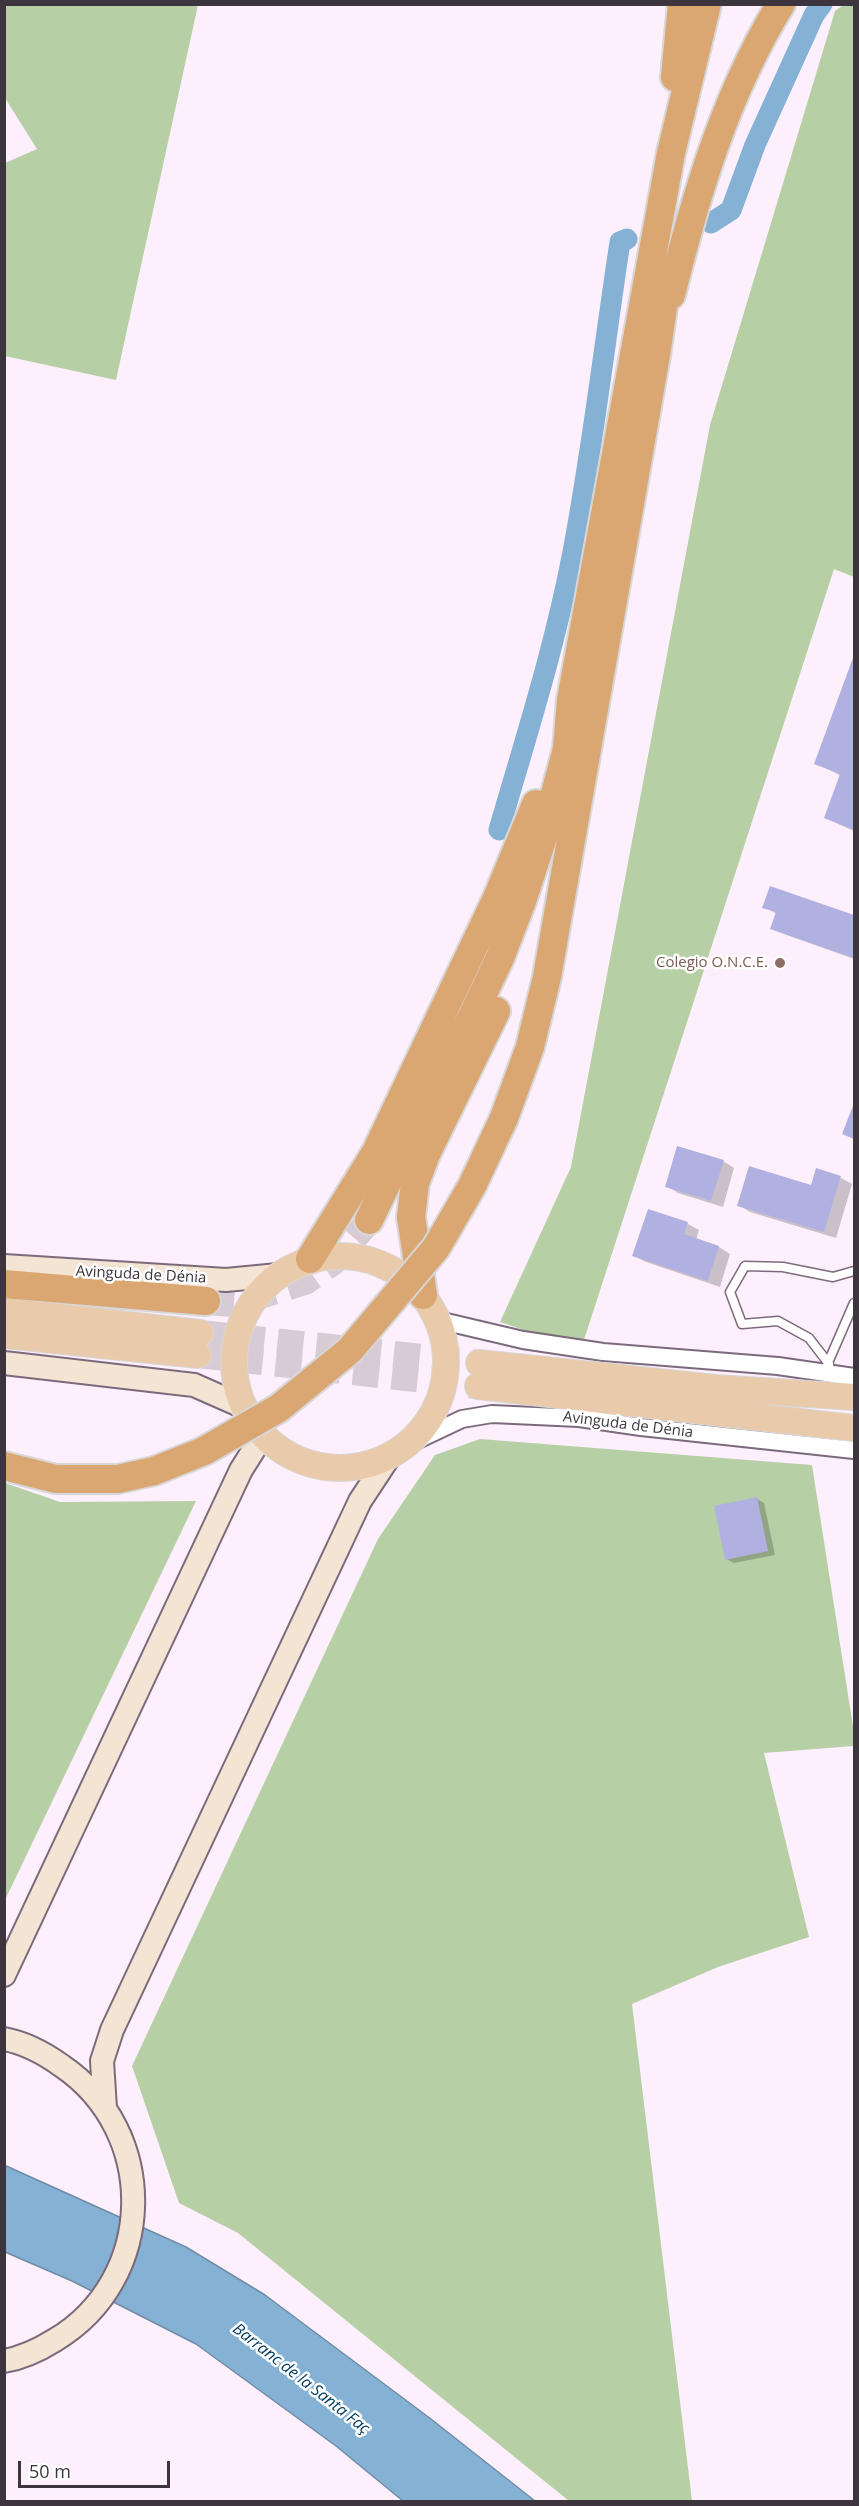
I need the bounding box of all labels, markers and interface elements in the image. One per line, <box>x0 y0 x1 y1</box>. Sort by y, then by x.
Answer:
place label: Colegio O.N.C.E. <box>656 954 768 972</box>
marker: Colegio O.N.C.E. <box>773 956 787 970</box>
street label: Avinguda de Dénia <box>75 1263 207 1287</box>
street label: Avinguda de Dénia <box>562 1408 694 1442</box>
water label: Barranc de la Santa Faç <box>229 2320 373 2438</box>
scale bar <box>21 2449 172 2487</box>
text: 50 m <box>29 2459 71 2483</box>

